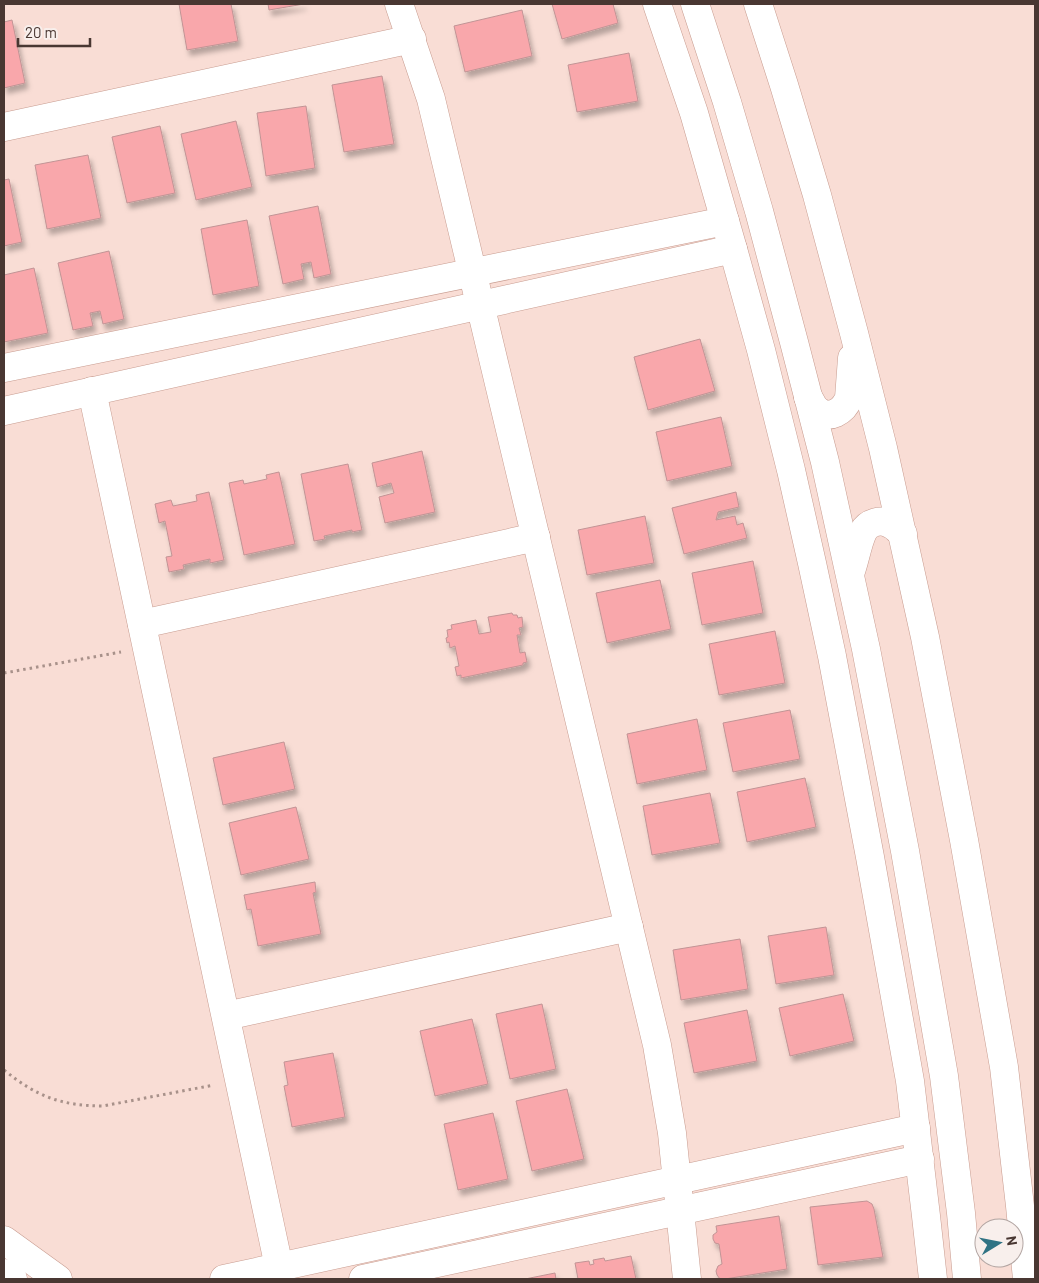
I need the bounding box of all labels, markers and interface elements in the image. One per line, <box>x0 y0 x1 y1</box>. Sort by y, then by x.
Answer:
scale bar <box>18 15 90 47</box>
text: 20 m <box>25 23 57 41</box>
north arrow <box>974 1218 1024 1268</box>
text: N <box>1003 1235 1021 1247</box>

